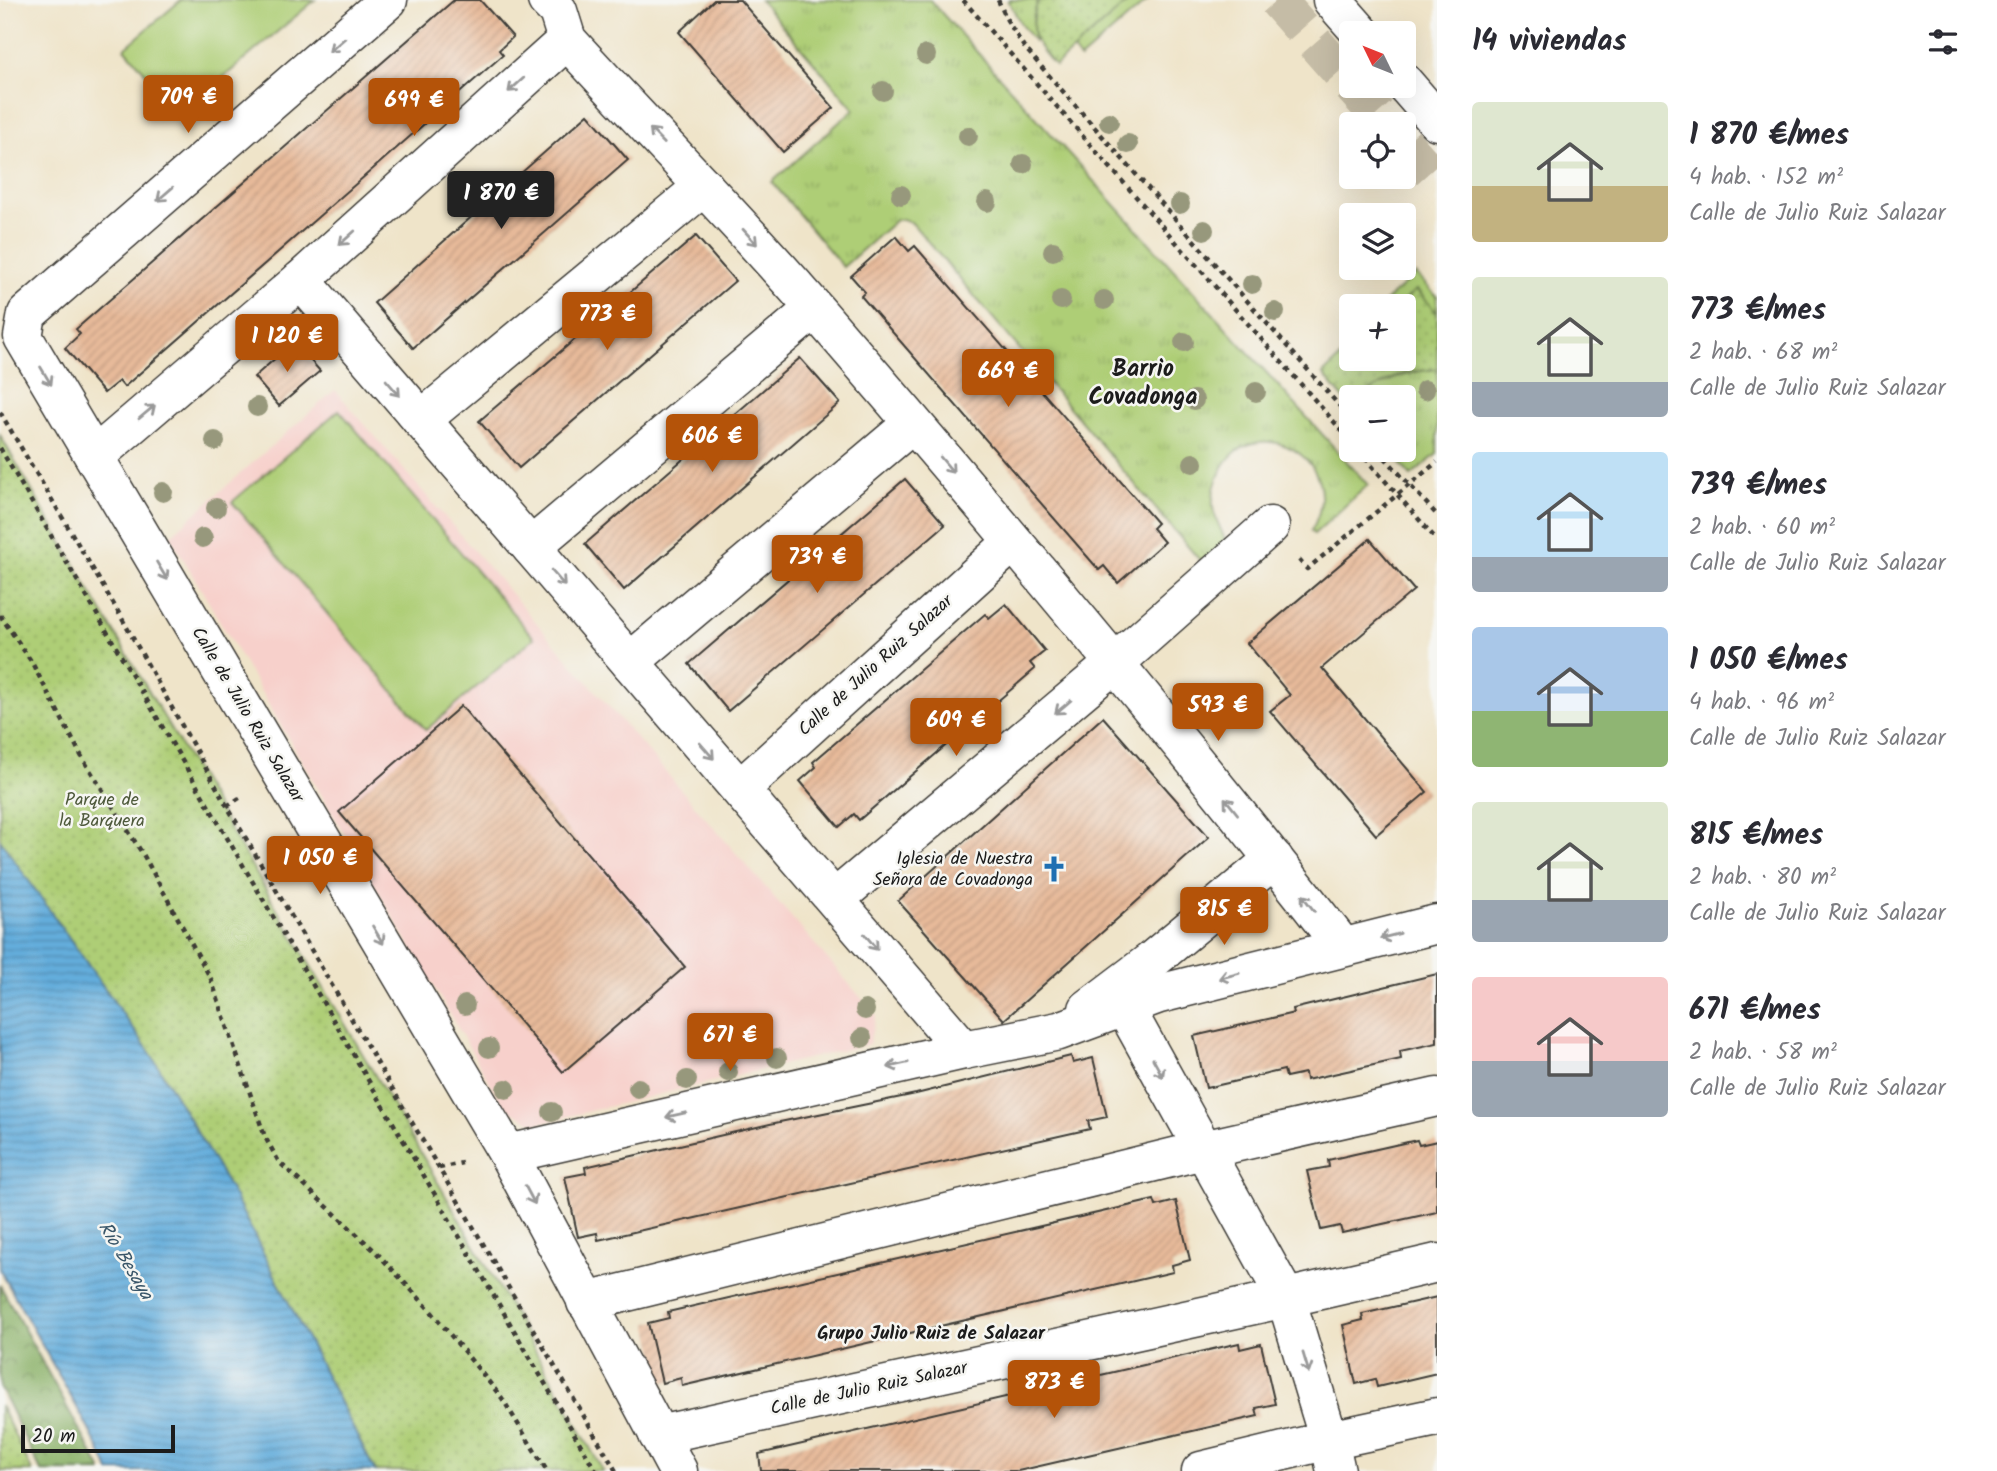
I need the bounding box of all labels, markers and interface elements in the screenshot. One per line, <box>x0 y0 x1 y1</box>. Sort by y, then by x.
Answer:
text: 14 viviendas <box>1472 18 1627 66</box>
north arrow <box>1339 21 1416 98</box>
map controls <box>1339 21 1416 462</box>
icon: filters <box>1924 23 1962 61</box>
one-way arrow <box>328 37 346 53</box>
pin: 709 € <box>139 76 237 135</box>
one-way arrow <box>508 77 525 94</box>
pin: 699 € <box>365 78 463 138</box>
text: 709 € <box>159 80 217 116</box>
text: 699 € <box>384 83 444 119</box>
button: locate <box>1339 112 1416 189</box>
text: 1 870 €/mes <box>1689 112 1849 160</box>
one-way arrow <box>649 128 666 145</box>
icon: home <box>1528 130 1612 214</box>
text: 4 hab. · 152 m² <box>1689 160 1843 196</box>
pin: 1 870 € <box>436 172 566 231</box>
text: 1 870 € <box>463 176 539 212</box>
one-way arrow <box>156 186 174 202</box>
text: Calle de Julio Ruiz Salazar <box>1689 196 1945 232</box>
button: layers <box>1339 203 1416 280</box>
one-way arrow <box>742 228 758 246</box>
one-way arrow <box>339 229 356 246</box>
text: 773 €/mes <box>1689 287 1826 335</box>
pin: 773 € <box>558 292 656 352</box>
button: + <box>1339 294 1416 371</box>
text: 773 € <box>578 297 636 333</box>
icon: home <box>1528 305 1612 389</box>
pin: 1 120 € <box>222 314 352 374</box>
text: 1 120 € <box>251 319 323 355</box>
text: 2 hab. · 68 m² <box>1689 335 1837 371</box>
pin: 669 € <box>959 350 1057 409</box>
district label: Barrio Covadonga <box>1088 350 1198 417</box>
text: 669 € <box>978 354 1038 390</box>
one-way arrow <box>39 365 53 385</box>
text: Calle de Julio Ruiz Salazar <box>1689 371 1945 407</box>
one-way arrow <box>385 378 401 396</box>
button: − <box>1339 385 1416 462</box>
one-way arrow <box>137 404 155 420</box>
pin: 606 € <box>663 414 761 474</box>
text: 606 € <box>682 419 742 455</box>
one-way arrow <box>939 455 955 473</box>
text: 739 €/mes <box>1689 462 1827 510</box>
icon: home <box>1528 480 1612 564</box>
text: 2 hab. · 60 m² <box>1689 510 1835 546</box>
pin: 739 € <box>768 536 866 595</box>
text: 739 € <box>788 540 846 576</box>
text: Calle de Julio Ruiz Salazar <box>1689 546 1945 582</box>
one-way arrow <box>156 561 170 581</box>
one-way arrow <box>550 569 566 587</box>
street label: Calle de Julio Ruiz Salazar <box>792 587 961 744</box>
street label: Calle de Julio Ruiz Salazar <box>183 622 312 809</box>
text: 1 050 €/mes <box>1689 637 1848 685</box>
icon: home <box>1528 655 1612 739</box>
pin: 593 € <box>1169 684 1267 743</box>
text: 4 hab. · 96 m² <box>1689 685 1834 721</box>
text: 593 € <box>1188 688 1248 724</box>
pin: 609 € <box>907 698 1005 758</box>
one-way arrow <box>1055 699 1073 715</box>
text: 609 € <box>926 703 986 739</box>
text: Calle de Julio Ruiz Salazar <box>1689 721 1945 757</box>
one-way arrow <box>699 741 715 759</box>
park label: Parque de la Barquera <box>59 786 145 836</box>
one-way arrow <box>1223 798 1239 816</box>
text: 815 €/mes <box>1689 812 1823 860</box>
icon: home <box>1528 830 1612 914</box>
pin: 1 050 € <box>255 836 385 896</box>
text: 1 050 € <box>283 841 357 877</box>
place label: Iglesia de Nuestra Señora de Covadonga <box>873 845 1033 895</box>
church icon: Iglesia de Nuestra Señora de Covadonga <box>1039 854 1069 884</box>
text: 2 hab. · 80 m² <box>1689 860 1836 896</box>
pin: 815 € <box>1175 888 1273 947</box>
text: 815 € <box>1196 892 1252 928</box>
one-way arrow <box>1301 895 1316 913</box>
text: Calle de Julio Ruiz Salazar <box>1689 896 1945 932</box>
one-way arrow <box>371 925 385 945</box>
one-way arrow <box>1379 930 1402 943</box>
one-way arrow <box>863 932 879 950</box>
one-way arrow <box>1218 970 1241 983</box>
text: 671 €/mes <box>1689 987 1821 1035</box>
icon: home <box>1528 1005 1612 1089</box>
pin: 671 € <box>681 1014 779 1073</box>
text: 671 € <box>703 1018 757 1054</box>
text: 2 hab. · 58 m² <box>1689 1035 1837 1071</box>
one-way arrow <box>1151 1057 1165 1077</box>
one-way arrow <box>887 1058 910 1072</box>
text: Calle de Julio Ruiz Salazar <box>1689 1071 1945 1107</box>
one-way arrow <box>665 1109 688 1123</box>
one-way arrow <box>524 1184 537 1205</box>
water label: Río Besaya <box>90 1216 161 1307</box>
district label: Grupo Julio Ruiz de Salazar <box>817 1319 1046 1349</box>
one-way arrow <box>1300 1352 1313 1374</box>
street label: Calle de Julio Ruiz Salazar <box>768 1354 971 1424</box>
pin: 873 € <box>1005 1360 1103 1420</box>
text: 873 € <box>1024 1365 1084 1401</box>
scale bar <box>21 1422 175 1454</box>
text: 20 m <box>32 1422 75 1452</box>

